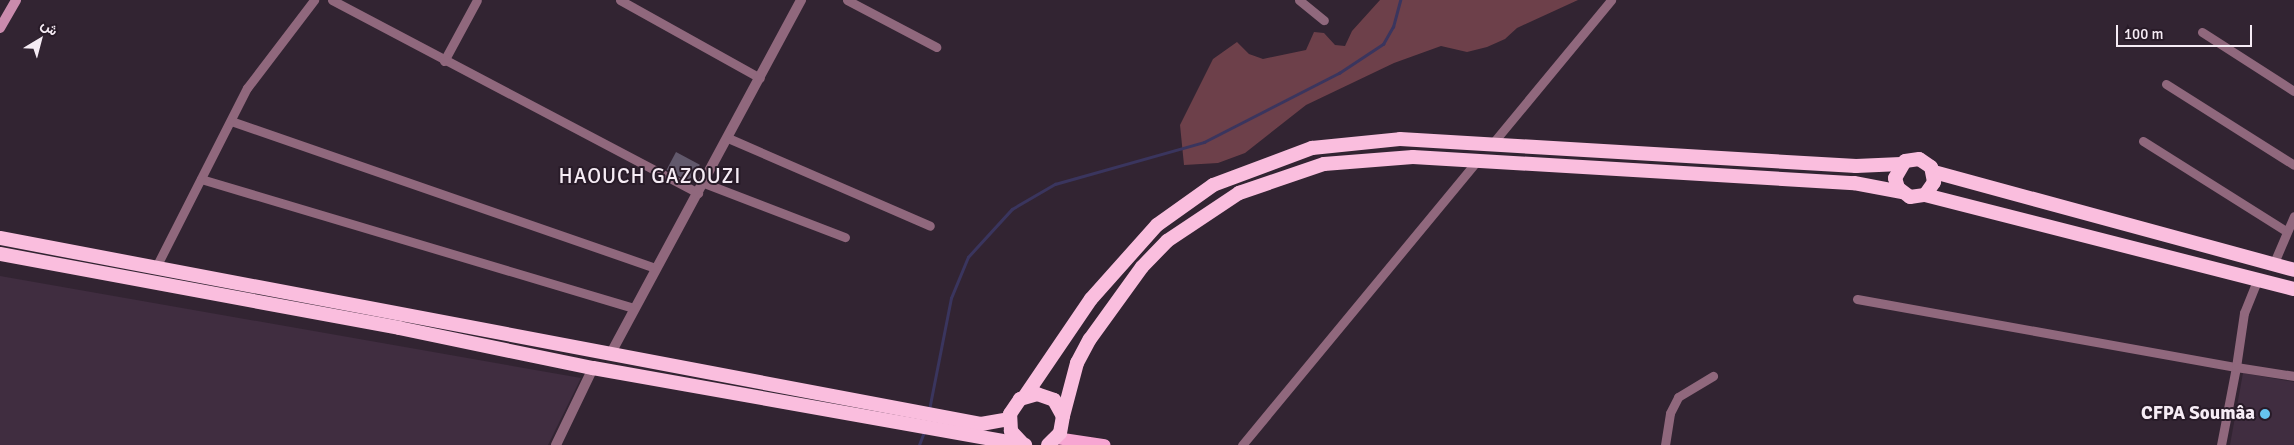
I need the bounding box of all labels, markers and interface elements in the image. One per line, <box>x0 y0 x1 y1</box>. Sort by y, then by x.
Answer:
north arrow <box>15 15 65 65</box>
scale bar <box>2119 15 2255 47</box>
text: ش <box>37 16 61 39</box>
text: 100 m <box>2124 25 2164 43</box>
district label: HAOUCH GAZOUZI <box>557 163 743 189</box>
place label: CFPA Soumâa <box>2141 403 2255 425</box>
marker: CFPA Soumâa <box>2259 408 2271 420</box>

